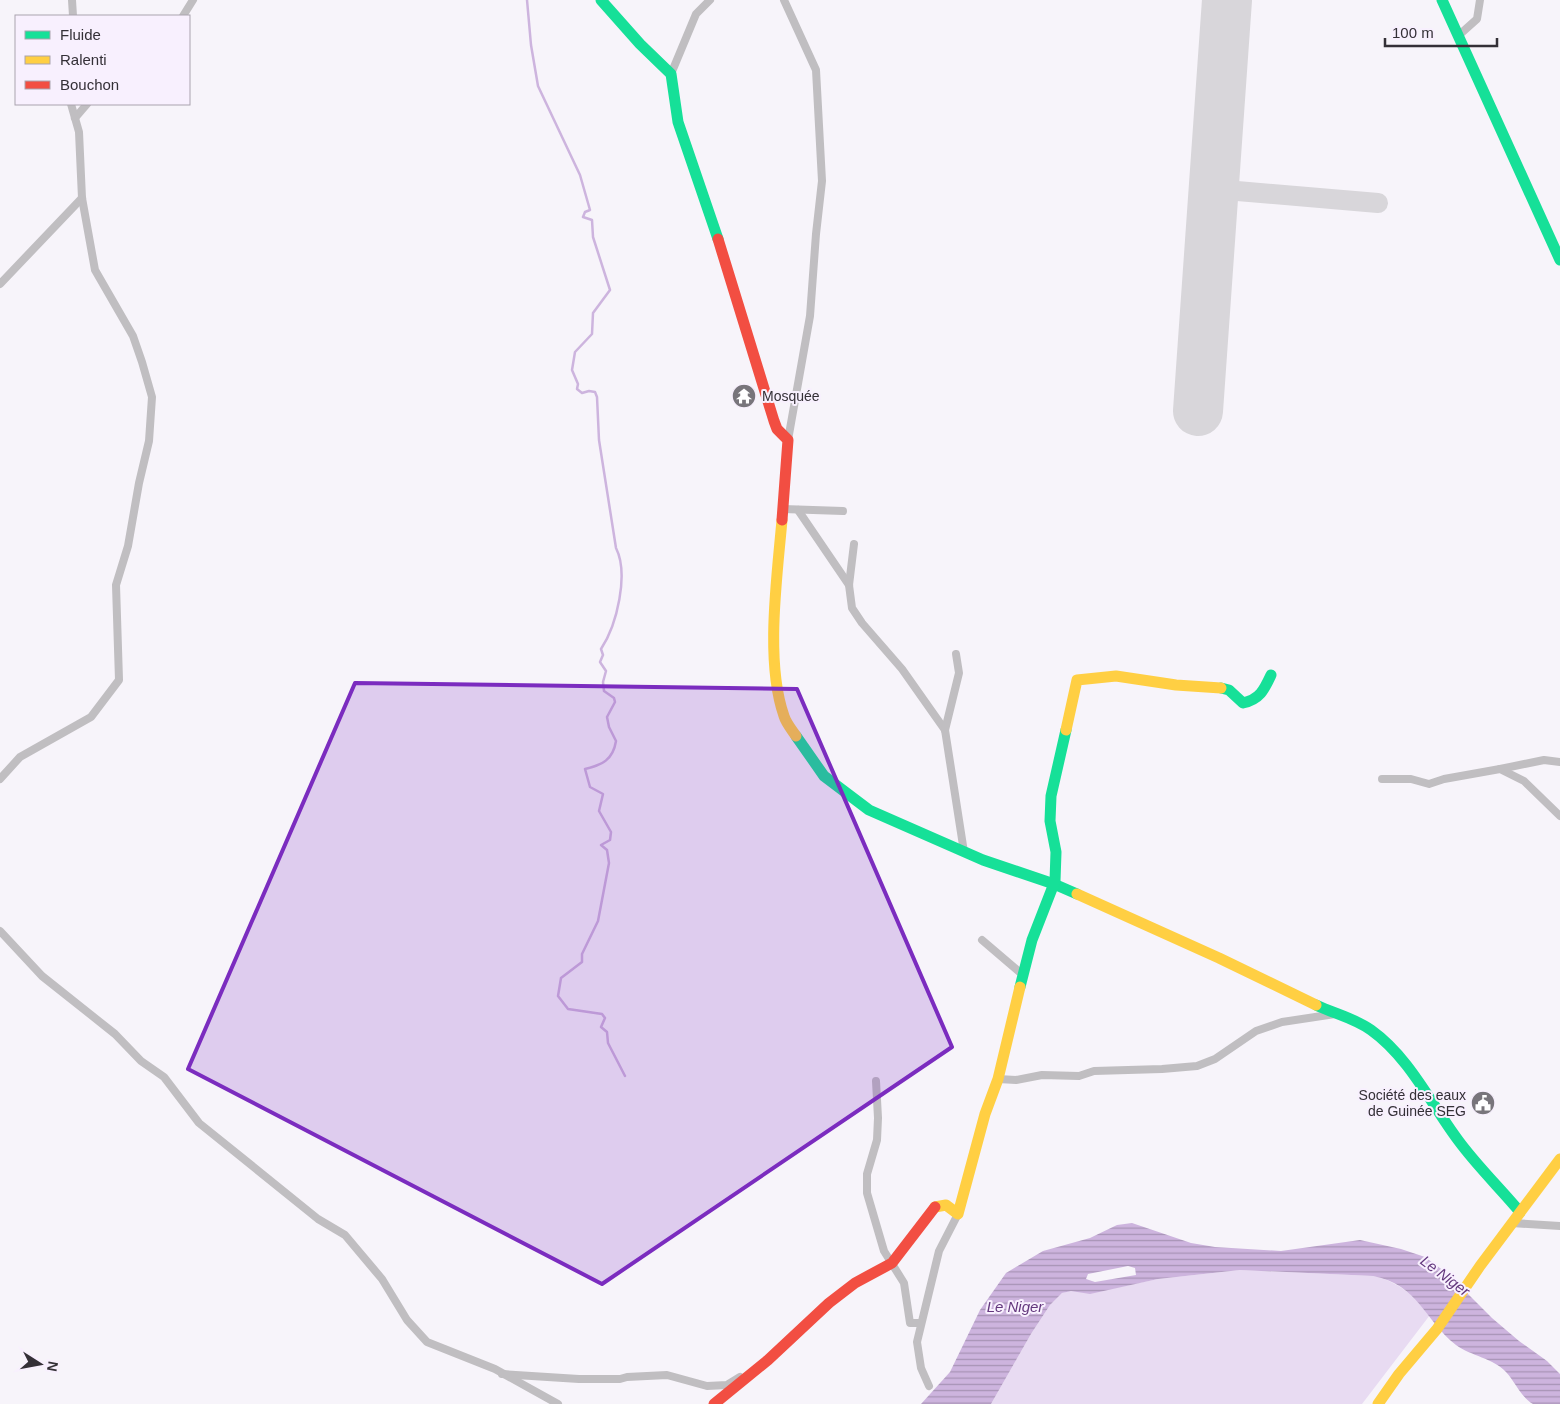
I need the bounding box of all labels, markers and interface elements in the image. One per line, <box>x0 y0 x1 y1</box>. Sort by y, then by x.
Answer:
legend <box>15 15 190 105</box>
scale bar <box>1385 15 1498 47</box>
text: 100 m <box>1392 24 1434 41</box>
text: Fluide <box>60 26 101 43</box>
text: Ralenti <box>60 51 107 68</box>
text: Bouchon <box>60 76 119 93</box>
temple icon: Mosquée <box>731 383 757 409</box>
place label: Mosquée <box>762 388 820 404</box>
place label: Société des eaux de Guinée SEG <box>1359 1087 1466 1119</box>
public building icon: Société des eaux de Guinée SEG <box>1470 1090 1496 1116</box>
water label: Le Niger <box>1418 1252 1474 1300</box>
water label: Le Niger <box>987 1298 1044 1315</box>
north arrow <box>15 1339 65 1389</box>
text: N <box>44 1360 62 1373</box>

